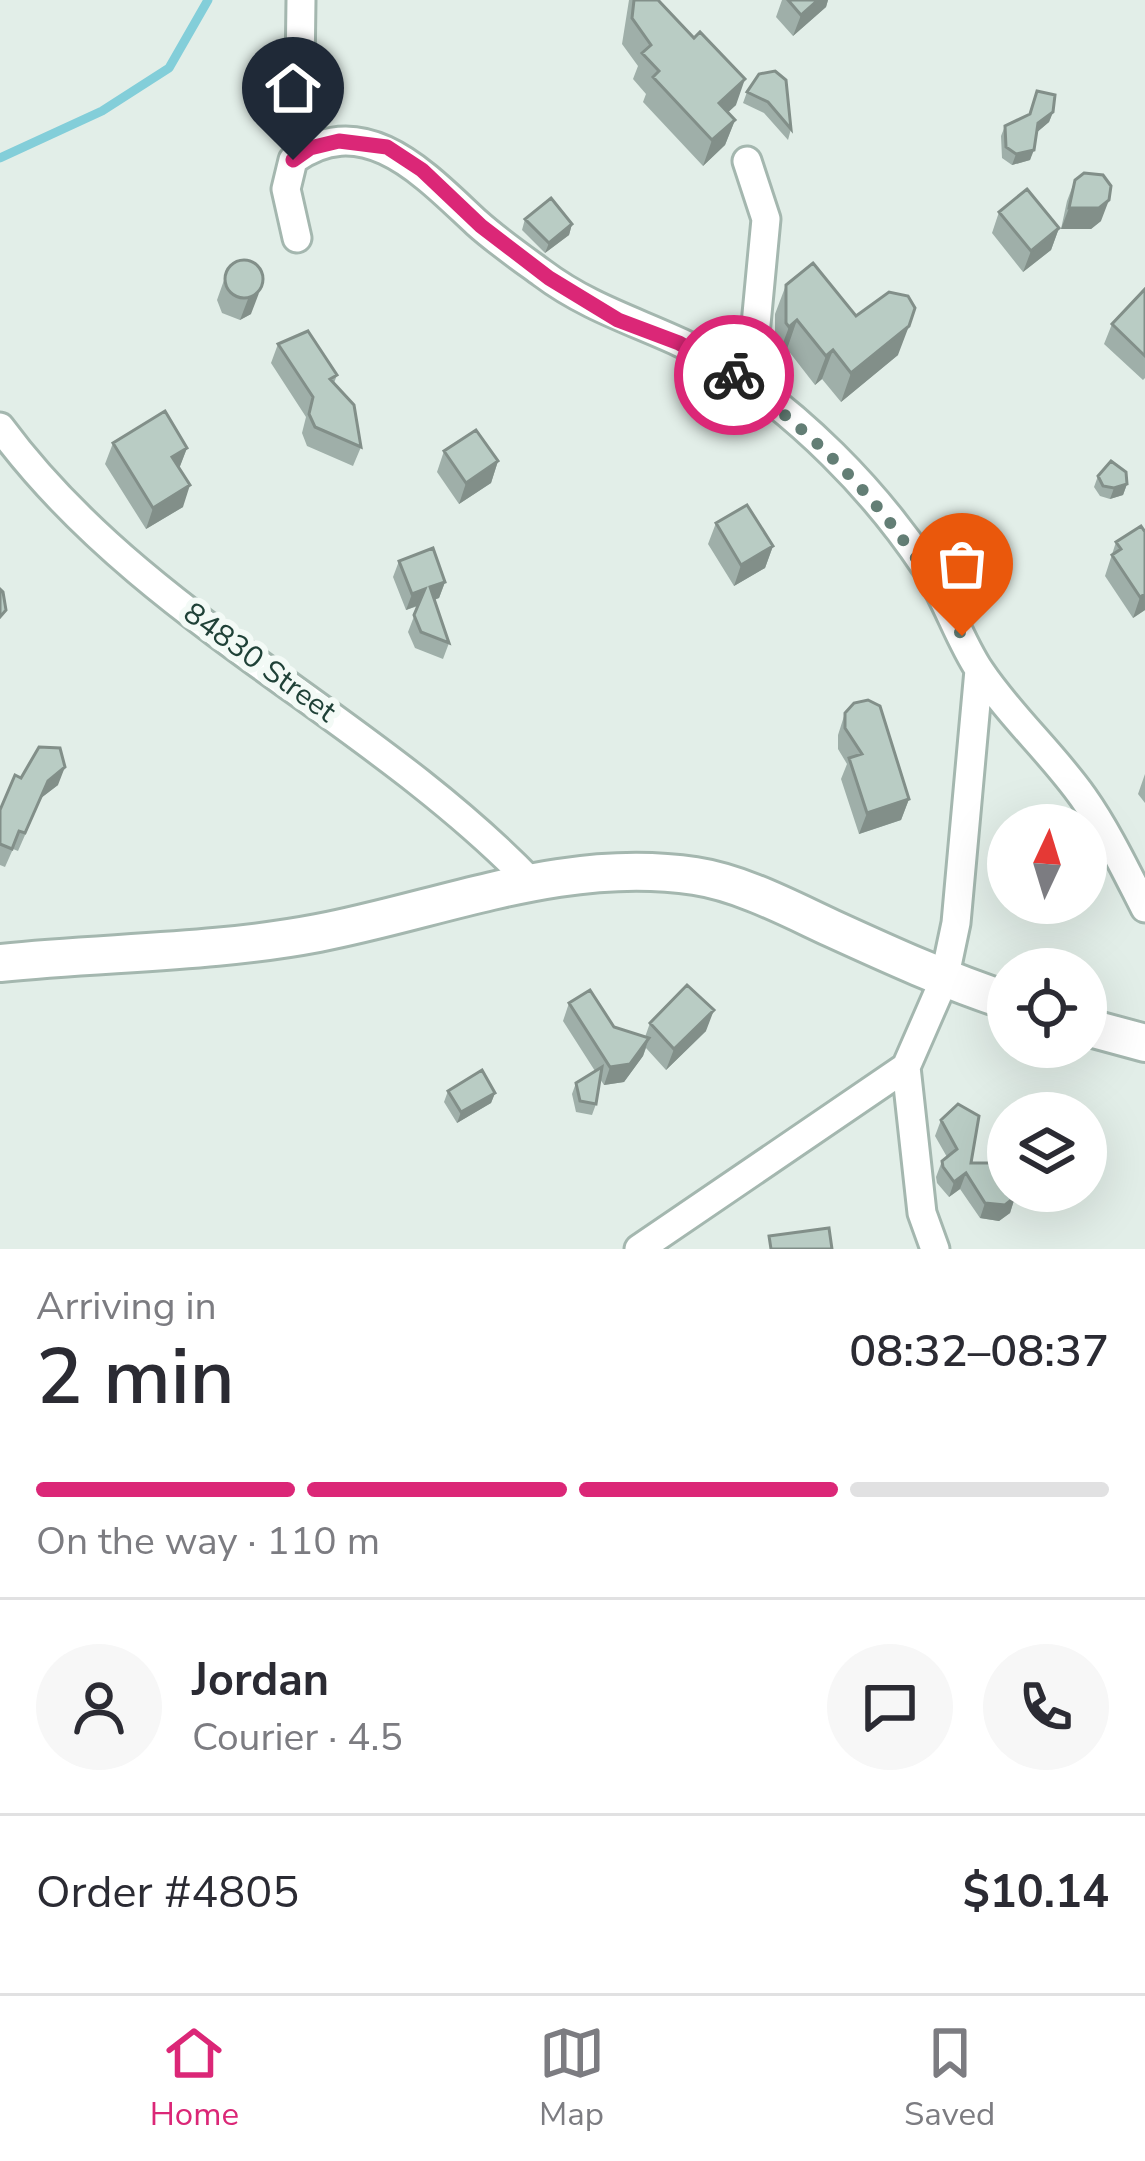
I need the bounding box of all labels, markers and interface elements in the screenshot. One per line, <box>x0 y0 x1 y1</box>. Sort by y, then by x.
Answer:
pin <box>242 37 344 160</box>
icon: home <box>260 55 326 121</box>
courier <box>674 315 794 435</box>
icon: bike <box>701 342 767 408</box>
pin <box>911 513 1013 636</box>
icon: bag <box>929 531 995 597</box>
street label: 84830 Street <box>175 593 345 732</box>
north arrow <box>987 804 1107 924</box>
map controls <box>987 804 1107 1212</box>
button: locate <box>987 948 1107 1068</box>
button: layers <box>987 1092 1107 1212</box>
text: Arriving in <box>36 1280 217 1333</box>
text: 08:32–08:37 <box>849 1321 1109 1382</box>
text: 2 min <box>36 1324 235 1431</box>
text: On the way · 110 m <box>36 1515 380 1568</box>
button: person <box>36 1644 162 1770</box>
button: chat <box>827 1644 953 1770</box>
button: phone <box>983 1644 1109 1770</box>
text: Jordan <box>192 1650 329 1711</box>
text: Courier · 4.5 <box>192 1711 403 1764</box>
text: Order #4805 <box>36 1862 299 1923</box>
text: $10.14 <box>963 1862 1109 1923</box>
tab: Home <box>150 2020 239 2137</box>
tab: Map <box>539 2020 605 2137</box>
tab: Saved <box>904 2020 995 2137</box>

